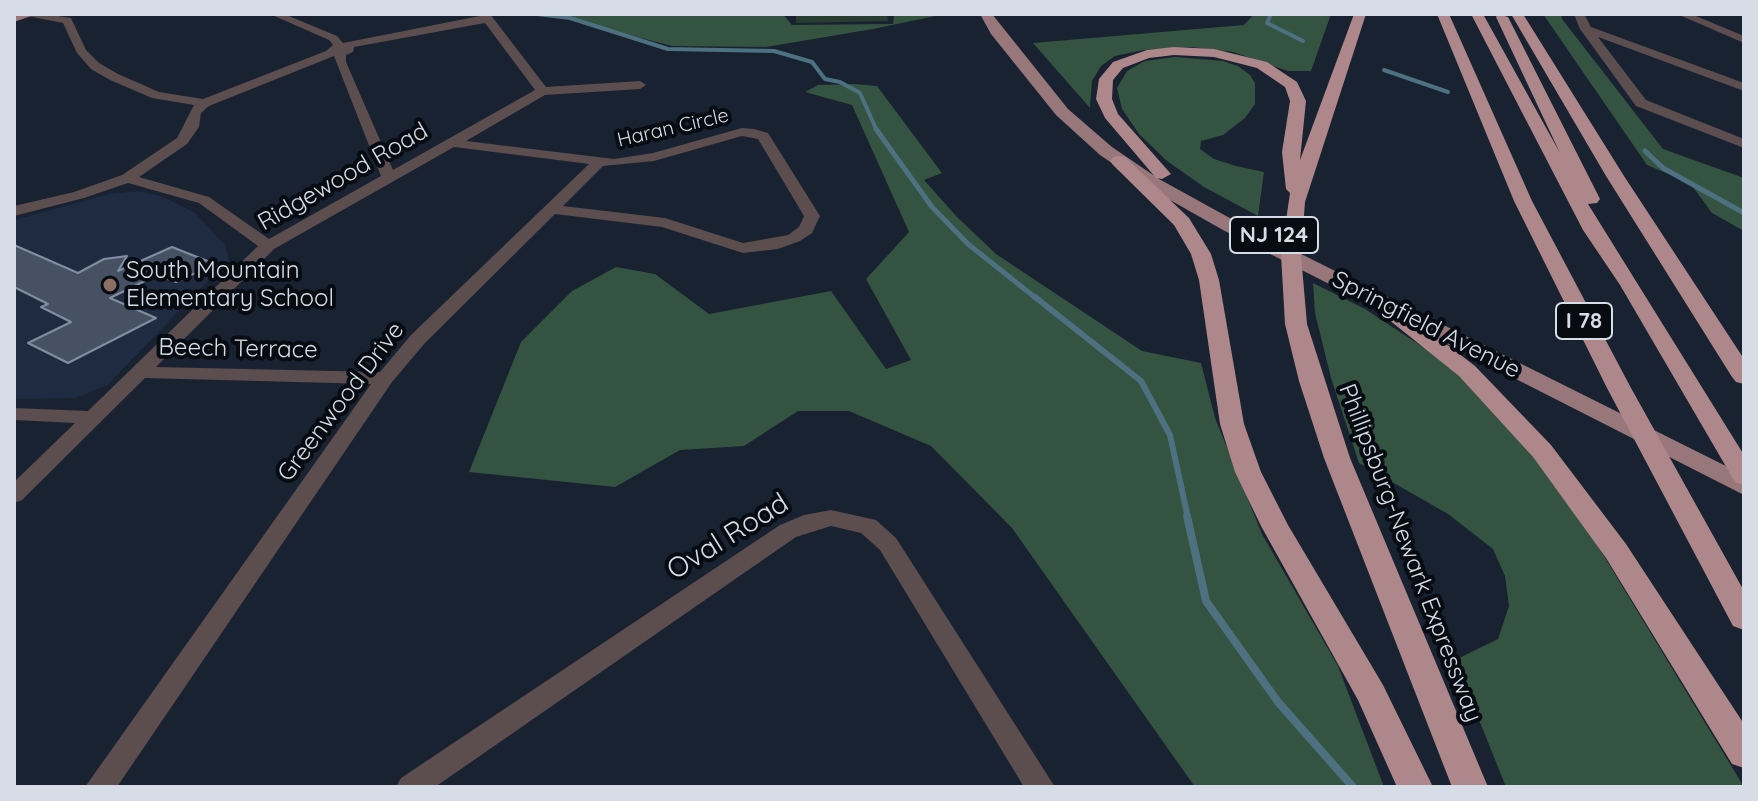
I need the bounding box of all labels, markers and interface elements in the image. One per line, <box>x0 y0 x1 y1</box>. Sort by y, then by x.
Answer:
street label: Haran Circle <box>615 104 731 152</box>
street label: Ridgewood Road <box>253 117 433 237</box>
road number: NJ 124 <box>1230 217 1318 253</box>
place label: South Mountain Elementary School <box>126 257 334 313</box>
street label: Springfield Avenue <box>1327 265 1525 385</box>
marker: South Mountain Elementary School <box>101 276 119 294</box>
road number: I 78 <box>1556 303 1612 339</box>
street label: Greenwood Drive <box>272 317 410 487</box>
street label: Beech Terrace <box>158 333 318 365</box>
street label: Phillipsburg-Newark Expressway <box>1332 380 1488 726</box>
street label: Oval Road <box>661 487 795 587</box>

